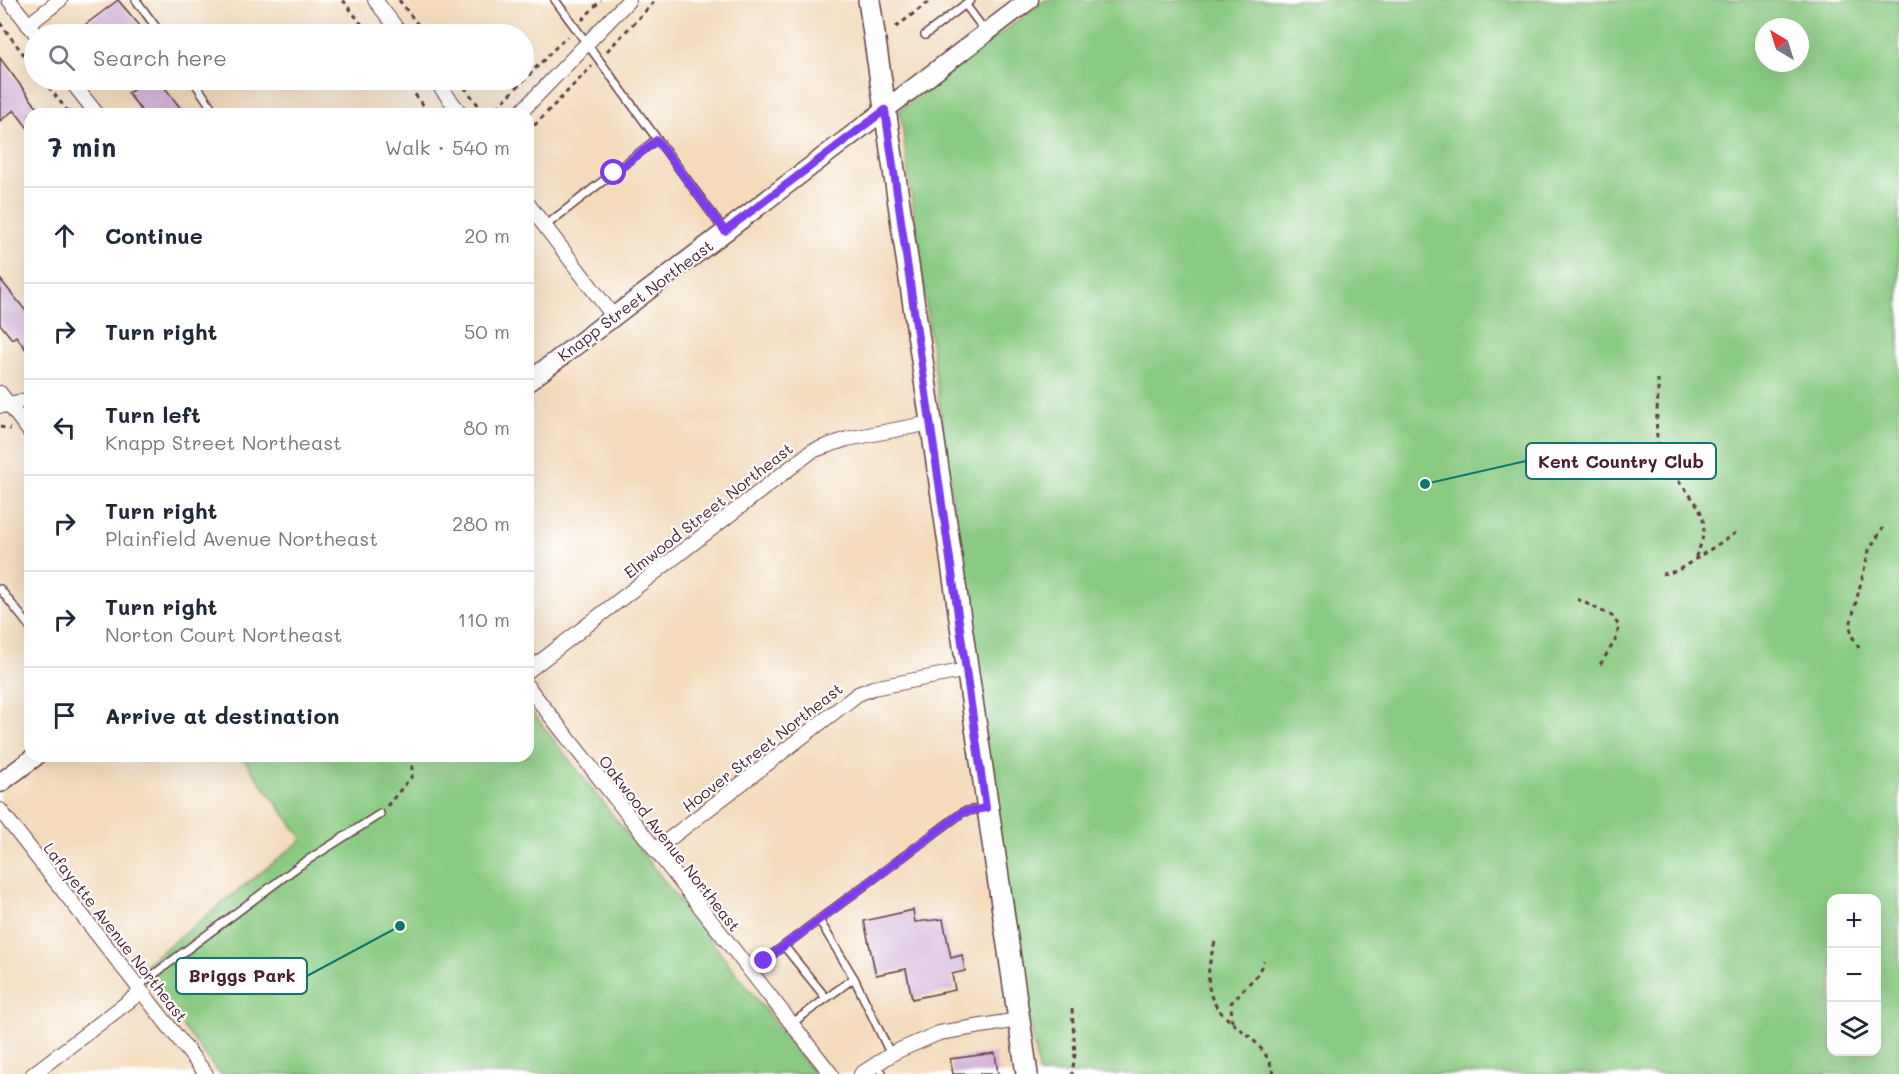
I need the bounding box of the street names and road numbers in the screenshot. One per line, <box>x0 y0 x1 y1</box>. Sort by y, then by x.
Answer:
street label: Knapp Street Northeast <box>553 235 717 365</box>
street label: Elmwood Street Northeast <box>619 437 797 583</box>
street label: Hoover Street Northeast <box>678 678 846 816</box>
street label: Oakwood Avenue Northeast <box>595 751 745 935</box>
street label: Lafayette Avenue Northeast <box>39 838 193 1026</box>

